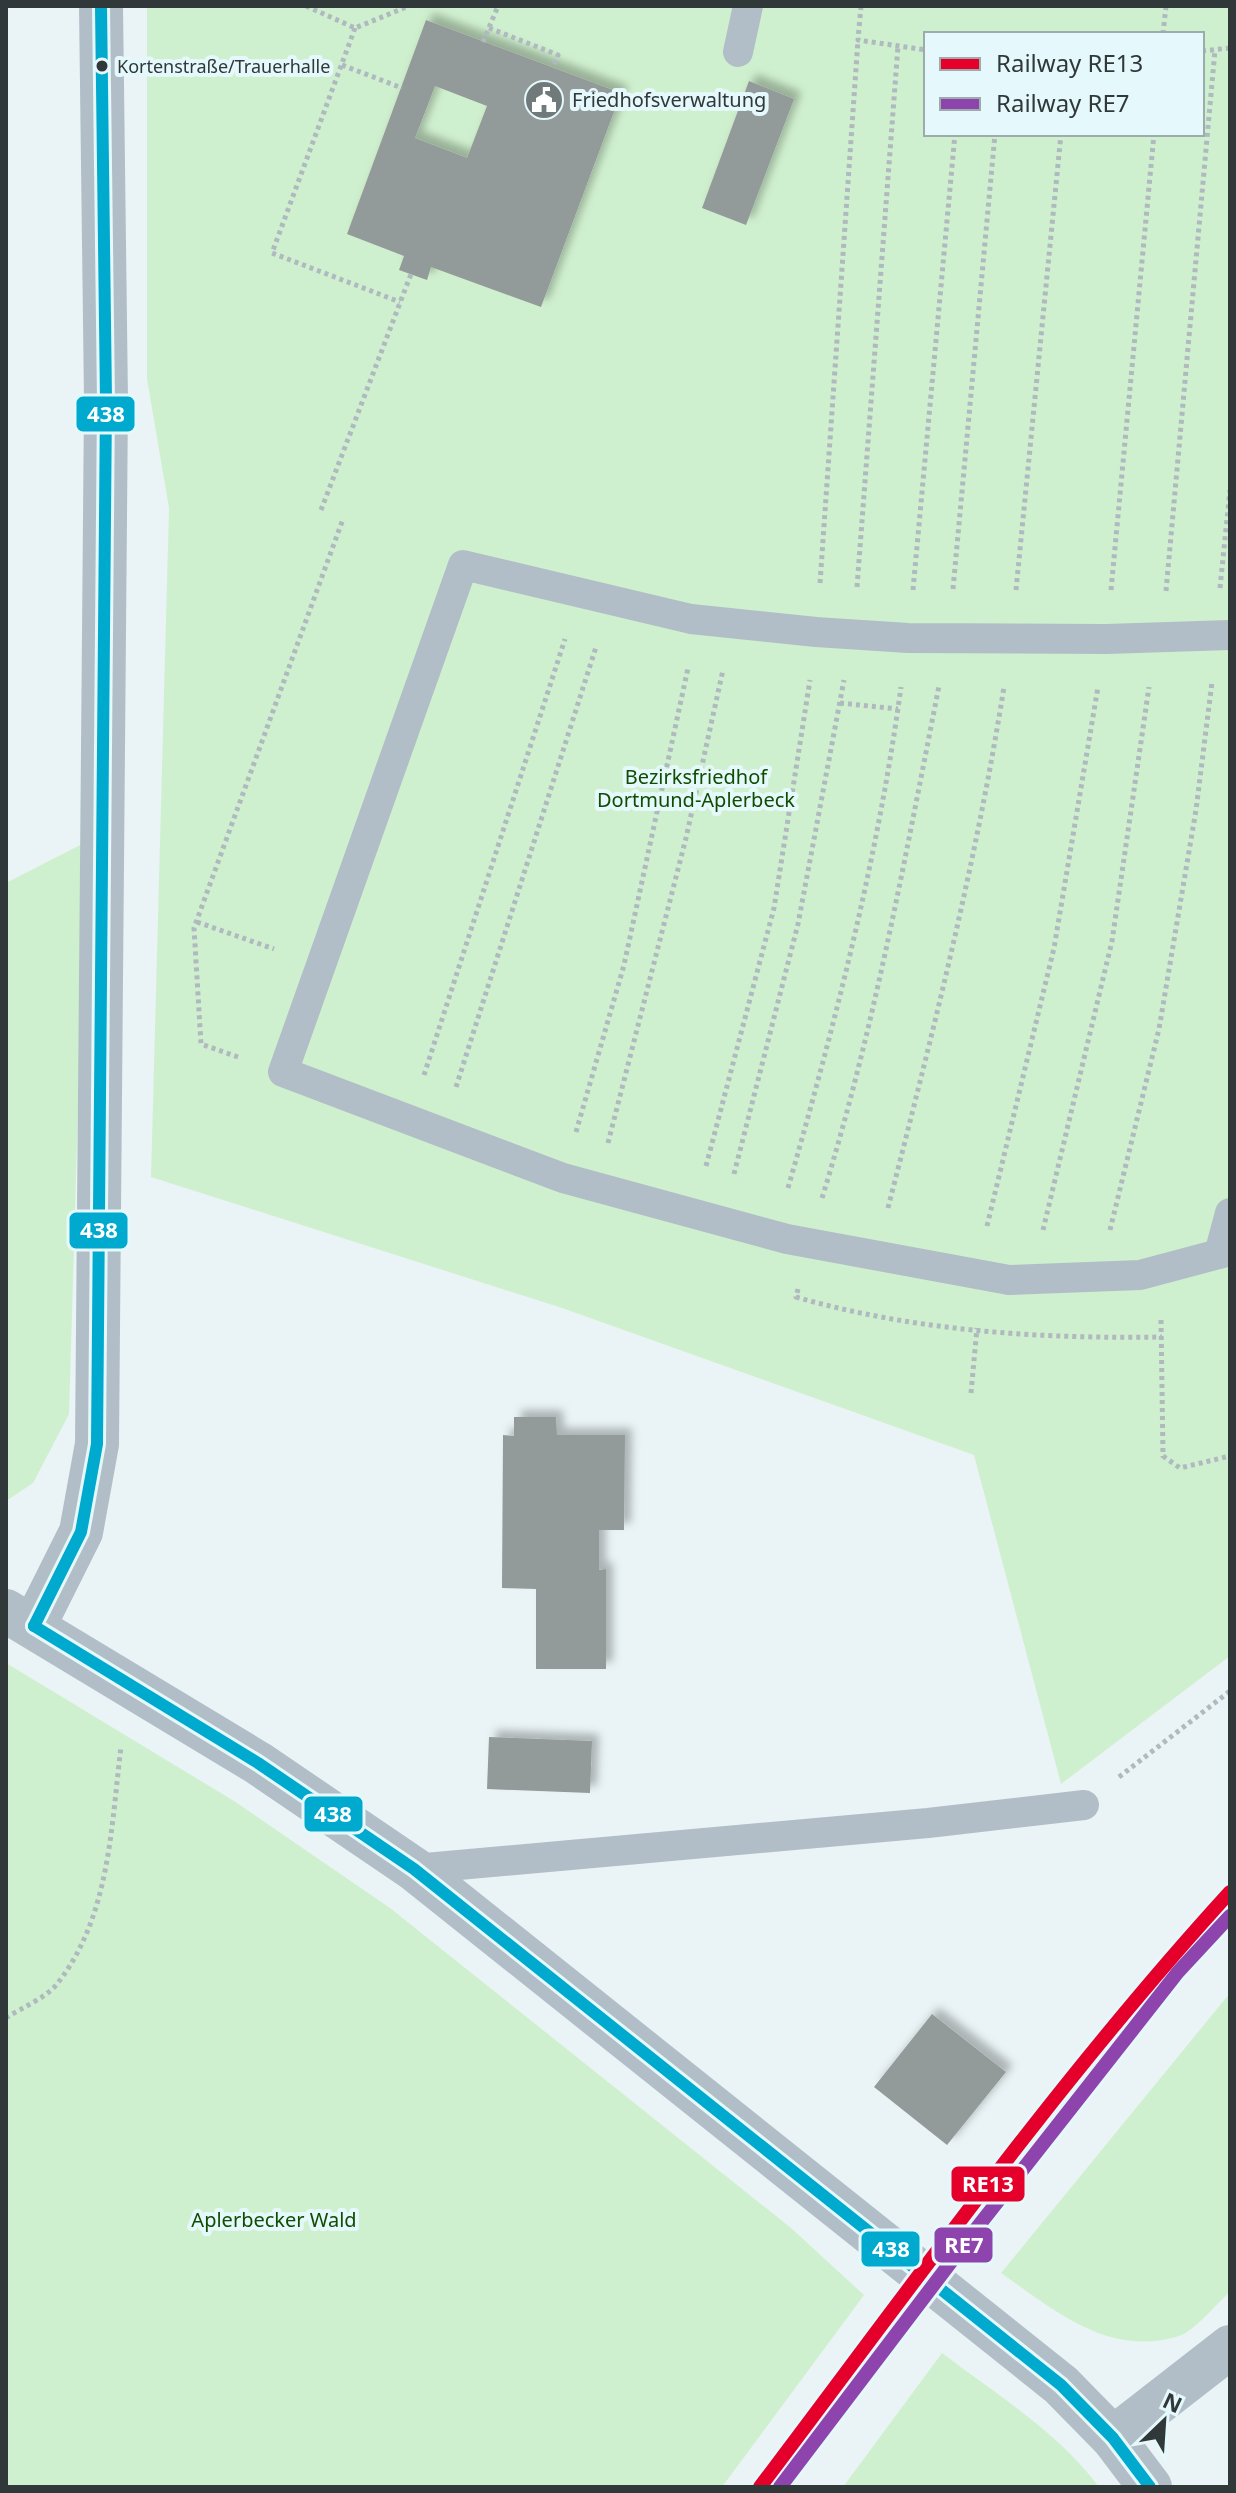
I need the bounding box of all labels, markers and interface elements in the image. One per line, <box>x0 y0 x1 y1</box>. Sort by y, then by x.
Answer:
legend <box>924 32 1204 136</box>
text: Railway RE13 <box>996 46 1143 79</box>
place label: Kortenstraße/Trauerhalle <box>117 54 330 78</box>
marker: Kortenstraße/Trauerhalle <box>94 58 110 74</box>
public building icon: Friedhofsverwaltung <box>523 79 565 121</box>
place label: Friedhofsverwaltung <box>572 86 766 113</box>
text: Railway RE7 <box>996 86 1130 119</box>
line badge: 438 <box>75 395 136 433</box>
text: 438 <box>87 398 125 428</box>
park label: Bezirksfriedhof Dortmund-Aplerbeck <box>597 763 795 813</box>
line badge: 438 <box>68 1211 129 1250</box>
text: 438 <box>80 1214 118 1244</box>
line badge: 438 <box>303 1795 364 1833</box>
text: 438 <box>314 1798 352 1828</box>
line badge: RE13 <box>950 2165 1026 2203</box>
text: RE13 <box>962 2168 1014 2198</box>
park label: Aplerbecker Wald <box>191 2206 357 2233</box>
line badge: RE7 <box>933 2226 994 2264</box>
text: RE7 <box>944 2229 984 2259</box>
line badge: 438 <box>860 2230 921 2268</box>
text: 438 <box>872 2233 910 2263</box>
north arrow <box>1124 2381 1204 2461</box>
text: N <box>1158 2385 1187 2419</box>

